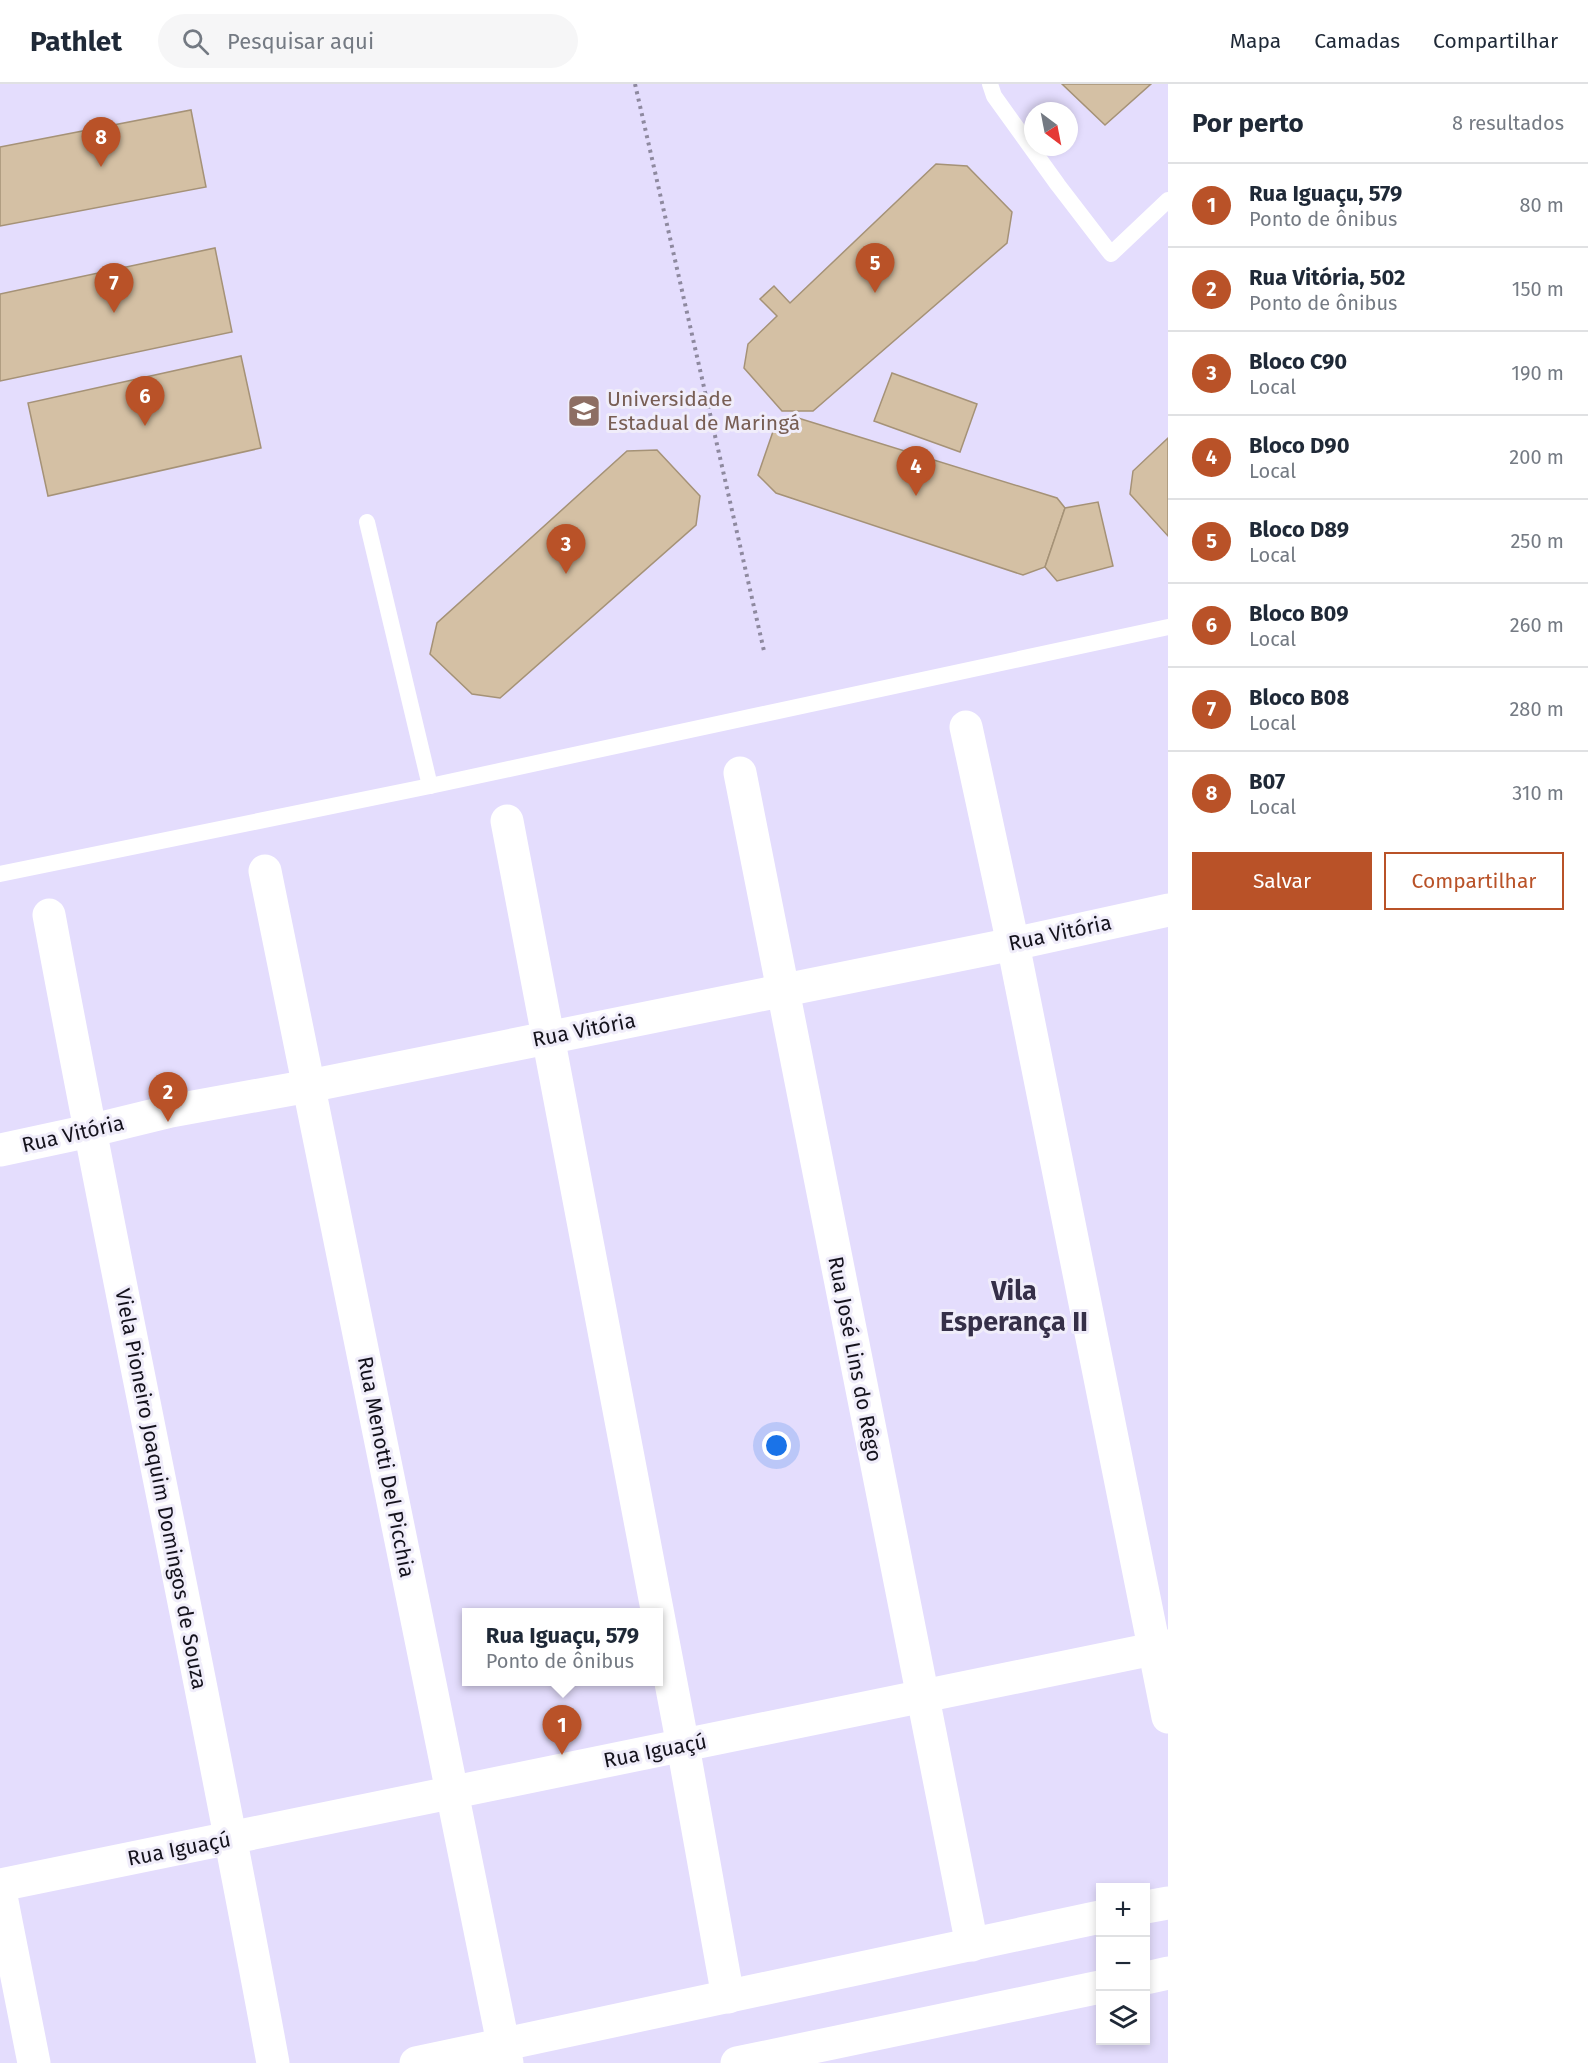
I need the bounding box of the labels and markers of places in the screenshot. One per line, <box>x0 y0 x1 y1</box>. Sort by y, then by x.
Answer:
pin: 8 <box>82 118 120 167</box>
pin: 5 <box>856 244 894 293</box>
pin: 7 <box>94 264 134 313</box>
pin: 6 <box>126 376 164 426</box>
place label: Universidade Estadual de Maringá <box>607 386 800 436</box>
school or university icon: Universidade Estadual de Maringá <box>566 393 602 429</box>
pin: 4 <box>896 446 936 496</box>
pin: 3 <box>546 524 586 574</box>
pin: 2 <box>148 1072 188 1122</box>
pin: 1 <box>542 1706 582 1755</box>

